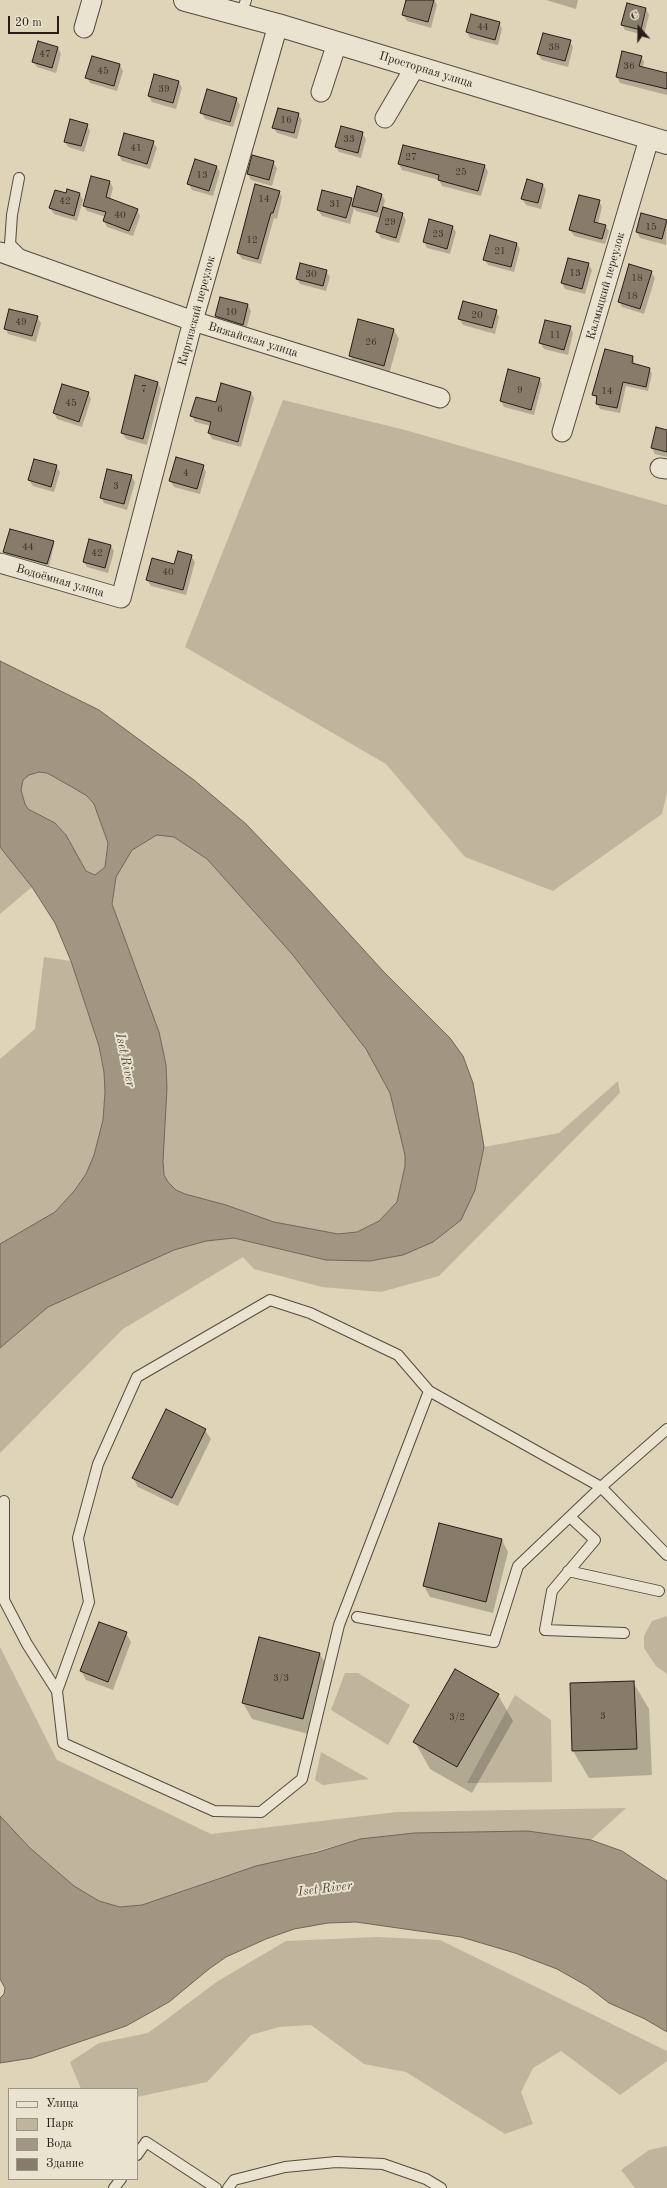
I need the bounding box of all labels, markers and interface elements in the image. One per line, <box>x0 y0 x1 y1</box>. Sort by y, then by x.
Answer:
scale bar <box>10 8 61 34</box>
north arrow <box>619 8 659 48</box>
text: С <box>629 10 640 23</box>
text: 20 m <box>15 17 42 29</box>
house number: 44 <box>477 21 489 33</box>
house number: 38 <box>548 41 560 53</box>
house number: 47 <box>39 48 51 60</box>
street label: Просторная улица <box>377 49 475 91</box>
house number: 36 <box>623 60 635 72</box>
house number: 45 <box>97 65 109 77</box>
house number: 39 <box>158 83 170 95</box>
house number: 16 <box>280 114 292 126</box>
house number: 33 <box>343 133 355 145</box>
house number: 41 <box>130 142 142 154</box>
house number: 27 <box>405 151 417 163</box>
house number: 25 <box>455 166 467 178</box>
house number: 13 <box>196 169 208 181</box>
house number: 14 <box>258 193 270 205</box>
house number: 42 <box>59 195 71 207</box>
house number: 31 <box>329 198 341 210</box>
house number: 40 <box>114 209 126 221</box>
house number: 29 <box>384 216 396 228</box>
house number: 15 <box>645 221 657 233</box>
house number: 23 <box>432 228 444 240</box>
street label: Калмыцкий переулок <box>584 231 628 341</box>
house number: 12 <box>246 234 258 246</box>
house number: 21 <box>494 245 506 257</box>
street label: Киргизский переулок <box>175 254 219 368</box>
house number: 13 <box>569 267 581 279</box>
house number: 30 <box>305 268 317 280</box>
house number: 18 <box>631 272 643 284</box>
house number: 18 <box>626 290 638 302</box>
house number: 10 <box>225 306 237 318</box>
house number: 20 <box>471 309 483 321</box>
house number: 49 <box>15 316 27 328</box>
street label: Вижайская улица <box>206 319 300 361</box>
house number: 11 <box>549 329 561 341</box>
house number: 26 <box>365 336 377 348</box>
house number: 7 <box>141 383 147 395</box>
house number: 9 <box>517 384 523 396</box>
house number: 14 <box>601 385 613 397</box>
house number: 45 <box>65 397 77 409</box>
house number: 6 <box>217 403 223 415</box>
house number: 4 <box>183 467 189 479</box>
house number: 3 <box>113 480 119 492</box>
house number: 44 <box>22 541 34 553</box>
house number: 42 <box>91 547 103 559</box>
street label: Водоёмная улица <box>14 562 106 600</box>
house number: 40 <box>162 566 174 578</box>
water label: Iset River <box>112 1032 138 1088</box>
house number: 3/3 <box>273 1672 289 1684</box>
house number: 3 <box>600 1710 606 1722</box>
house number: 3/2 <box>449 1711 465 1723</box>
water label: Iset River <box>297 1878 353 1900</box>
legend <box>8 2088 138 2180</box>
text: Улица <box>46 2098 79 2110</box>
text: Парк <box>46 2118 74 2130</box>
text: Вода <box>46 2138 72 2150</box>
text: Здание <box>46 2158 84 2170</box>

